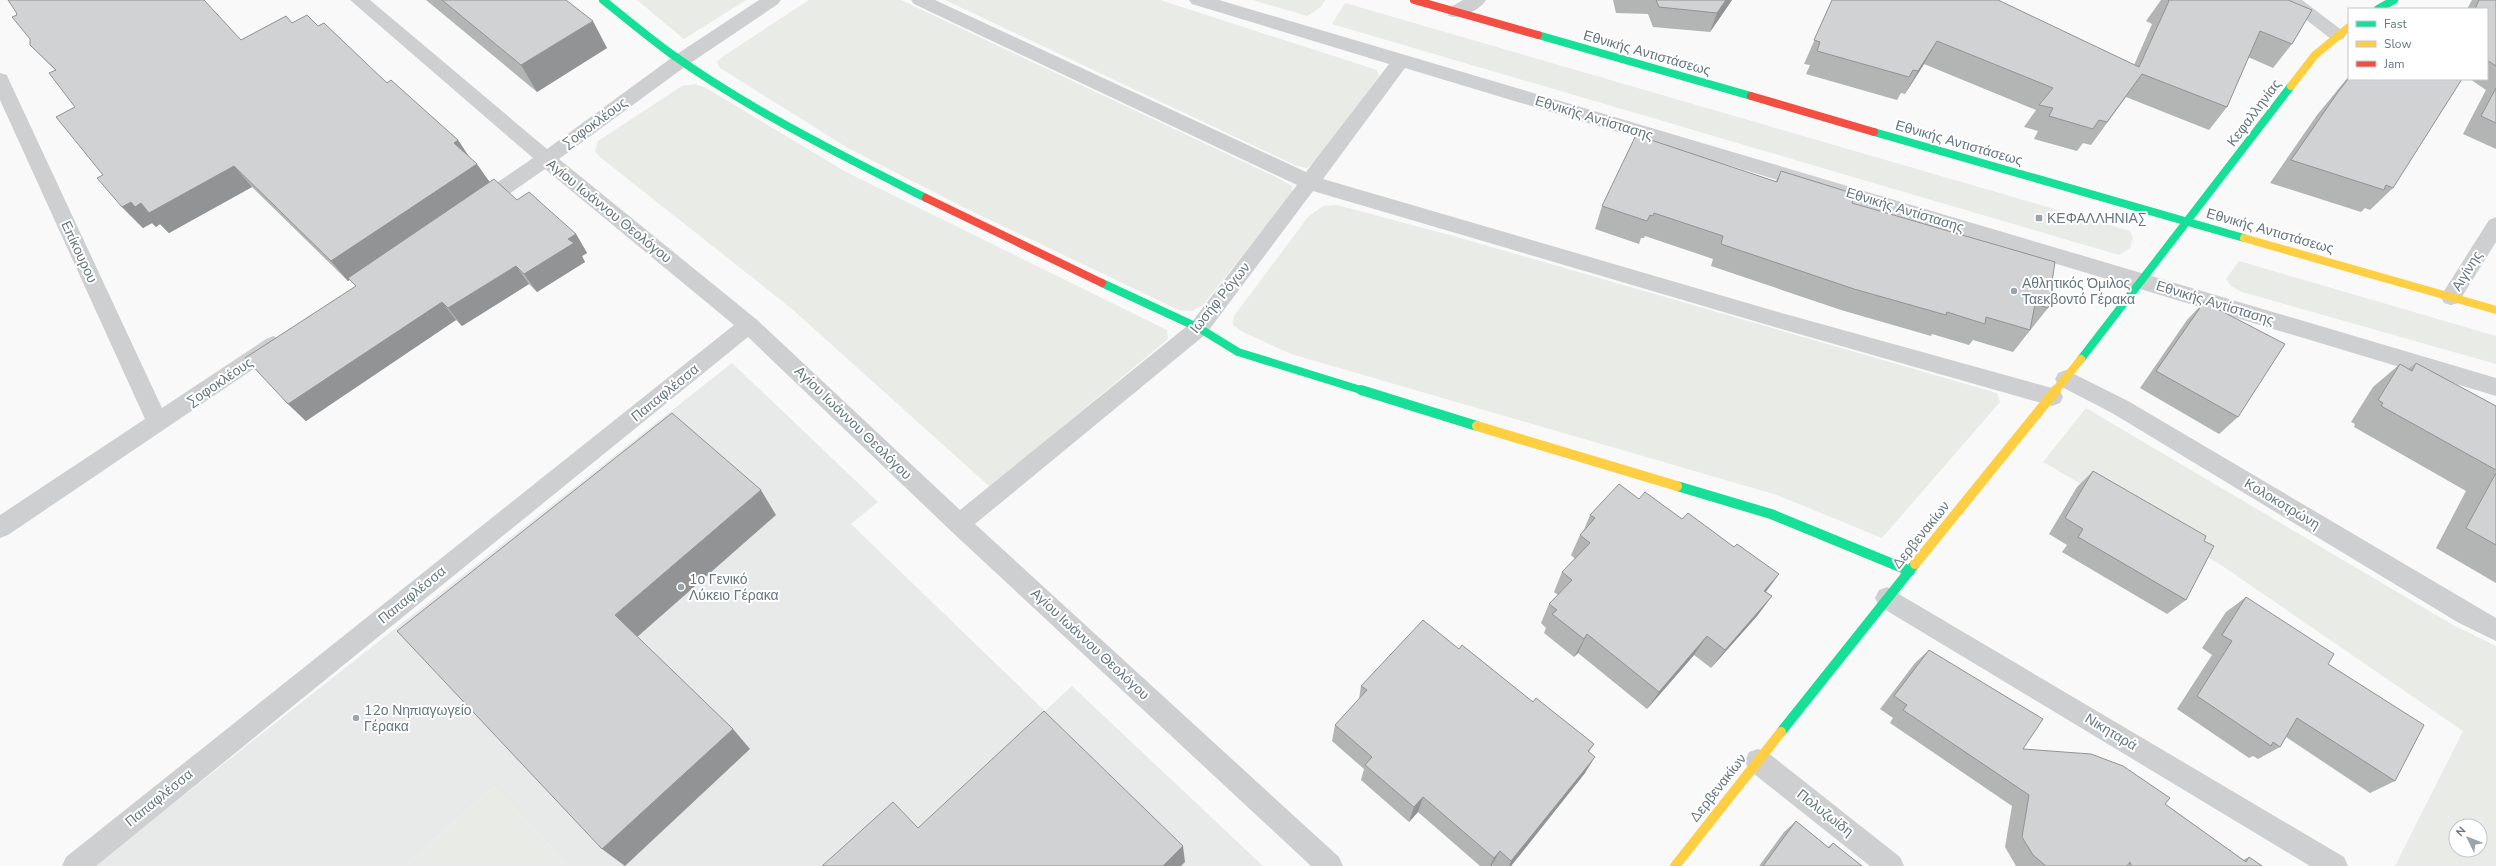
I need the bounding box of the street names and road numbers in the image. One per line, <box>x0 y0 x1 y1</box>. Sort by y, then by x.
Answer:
street label: Εθνικής Αντιστάσεως <box>1581 26 1713 80</box>
street label: Κεφαλληνίας <box>2222 75 2286 150</box>
street label: Εθνικής Αντίστασης <box>1533 91 1656 145</box>
street label: Σοφοκλέους <box>559 93 631 153</box>
street label: Εθνικής Αντιστάσεως <box>1893 116 2025 170</box>
street label: Αγίου Ιωάννου Θεολόγου <box>542 155 676 267</box>
street label: Εθνικής Αντίστασης <box>1844 183 1967 237</box>
street label: Εθνικής Αντιστάσεως <box>2204 204 2336 258</box>
street label: Επίκουρου <box>56 218 102 286</box>
street label: Αιγίνης <box>2447 247 2487 295</box>
street label: Ιωσήφ Ρόγων <box>1186 259 1254 337</box>
street label: Εθνικής Αντίστασης <box>2154 276 2277 330</box>
street label: Σοφοκλέους <box>183 353 257 411</box>
street label: Παπαφλέσσα <box>627 360 703 426</box>
street label: Αγίου Ιωάννου Θεολόγου <box>790 362 916 484</box>
street label: Κολοκοτρώνη <box>2241 474 2323 534</box>
street label: Δερβενακίων <box>1888 497 1954 573</box>
street label: Παπαφλέσσα <box>374 562 450 628</box>
street label: Αγίου Ιωάννου Θεολόγου <box>1027 584 1153 704</box>
street label: Νικηταρά <box>2081 709 2141 755</box>
street label: Δερβενακίων <box>1685 750 1751 826</box>
street label: Παπαφλέσσα <box>121 765 197 831</box>
street label: Πολυζωίδη <box>1793 785 1857 841</box>

